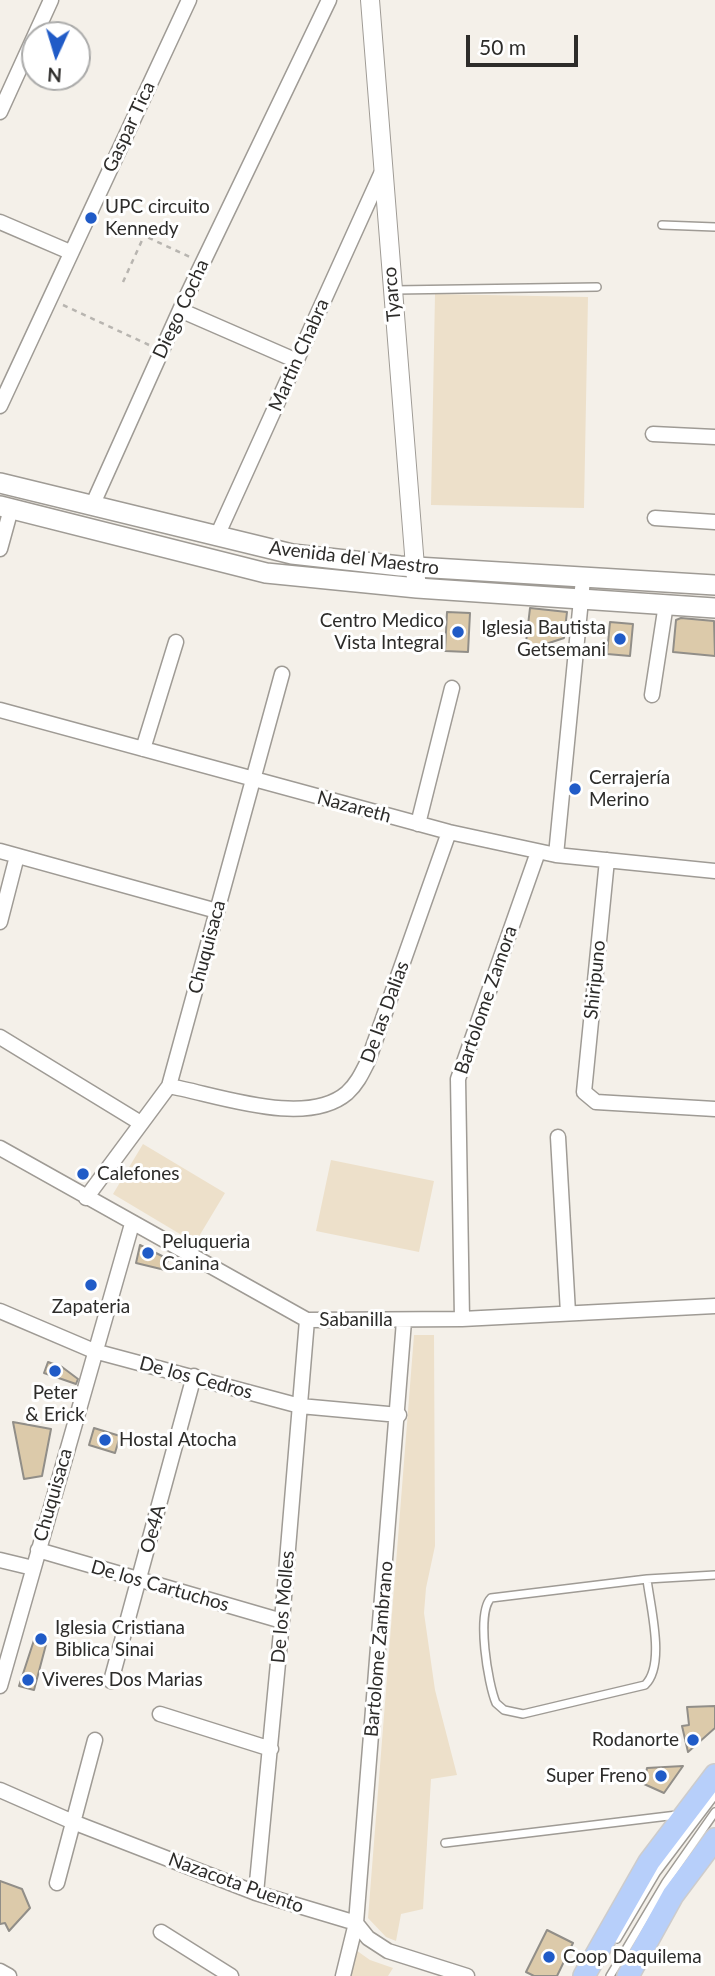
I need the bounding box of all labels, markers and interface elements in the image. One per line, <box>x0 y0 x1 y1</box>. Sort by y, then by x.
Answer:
north arrow <box>21 21 91 91</box>
scale bar <box>470 21 582 65</box>
text: 50 m <box>479 34 526 59</box>
text: N <box>47 63 63 87</box>
street label: Gaspar Tica <box>98 78 160 176</box>
place label: UPC circuito Kennedy <box>105 196 210 240</box>
marker: UPC circuito Kennedy <box>83 210 99 226</box>
street label: Diego Cocha <box>148 256 214 362</box>
street label: Tyarco <box>378 266 406 322</box>
street label: Martin Chabra <box>264 295 334 415</box>
street label: Avenida del Maestro <box>268 536 440 580</box>
place label: Centro Medico Vista Integral <box>320 610 444 654</box>
place label: Iglesia Bautista Getsemani <box>481 617 606 661</box>
marker: Centro Medico Vista Integral <box>450 624 466 640</box>
marker: Iglesia Bautista Getsemani <box>612 631 628 647</box>
place label: Cerrajería Merino <box>589 767 670 811</box>
marker: Cerrajería Merino <box>567 781 583 797</box>
street label: Nazareth <box>315 786 393 828</box>
street label: Chuquisaca <box>184 898 230 996</box>
street label: Bartolome Zamora <box>450 923 522 1077</box>
street label: Shiripuno <box>580 939 610 1021</box>
street label: De las Dalias <box>356 958 414 1066</box>
place label: Calefones <box>97 1163 180 1185</box>
marker: Calefones <box>75 1166 91 1182</box>
place label: Peluqueria Canina <box>162 1231 250 1275</box>
marker: Peluqueria Canina <box>140 1245 156 1261</box>
marker: Zapateria <box>83 1277 99 1293</box>
place label: Zapateria <box>52 1296 130 1318</box>
street label: Sabanilla <box>319 1309 393 1331</box>
street label: De los Cedros <box>137 1352 255 1404</box>
marker: Peter & Erick <box>47 1363 63 1379</box>
place label: Peter & Erick <box>25 1382 85 1426</box>
place label: Hostal Atocha <box>119 1429 237 1451</box>
marker: Hostal Atocha <box>97 1432 113 1448</box>
street label: Chuquisaca <box>29 1446 77 1544</box>
street label: Oe4A <box>136 1502 170 1556</box>
street label: De los Molles <box>267 1550 299 1664</box>
street label: De los Cartuchos <box>88 1555 232 1617</box>
street label: Bartolome Zambrano <box>360 1560 398 1738</box>
place label: Iglesia Cristiana Biblica Sinai <box>55 1617 185 1661</box>
marker: Iglesia Cristiana Biblica Sinai <box>33 1631 49 1647</box>
place label: Viveres Dos Marias <box>42 1669 203 1691</box>
marker: Viveres Dos Marias <box>20 1672 36 1688</box>
place label: Rodanorte <box>592 1729 679 1751</box>
marker: Rodanorte <box>685 1732 701 1748</box>
place label: Super Freno <box>546 1765 647 1787</box>
marker: Super Freno <box>653 1768 669 1784</box>
street label: Nazacota Puento <box>165 1848 307 1918</box>
place label: Coop Daquilema <box>563 1946 702 1968</box>
marker: Coop Daquilema <box>541 1949 557 1965</box>

